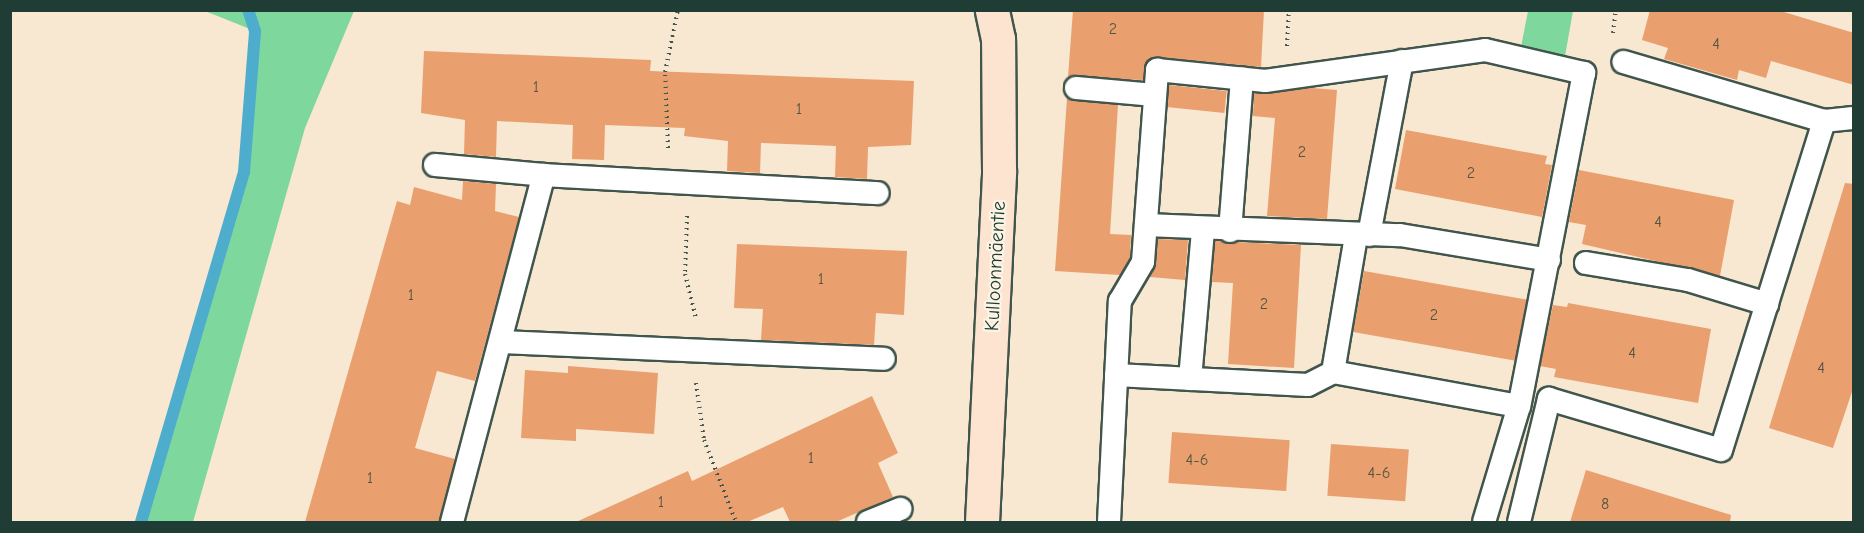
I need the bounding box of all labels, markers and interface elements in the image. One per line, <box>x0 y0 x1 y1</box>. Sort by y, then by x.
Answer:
house number: 2 <box>1109 19 1117 39</box>
house number: 4 <box>1712 34 1720 54</box>
house number: 1 <box>533 77 539 97</box>
house number: 1 <box>796 99 802 119</box>
house number: 2 <box>1298 142 1306 162</box>
house number: 2 <box>1467 163 1475 183</box>
street label: Kulloonmäentie <box>980 200 1010 332</box>
house number: 4 <box>1654 212 1662 232</box>
house number: 1 <box>818 269 824 289</box>
house number: 1 <box>408 285 414 305</box>
house number: 2 <box>1260 294 1268 314</box>
house number: 2 <box>1430 305 1438 325</box>
house number: 4 <box>1628 343 1636 363</box>
house number: 4 <box>1817 358 1825 378</box>
house number: 1 <box>808 448 814 468</box>
house number: 4-6 <box>1186 450 1208 470</box>
house number: 4-6 <box>1368 463 1390 483</box>
house number: 1 <box>367 468 373 488</box>
house number: 1 <box>658 492 664 512</box>
house number: 8 <box>1601 494 1609 514</box>

